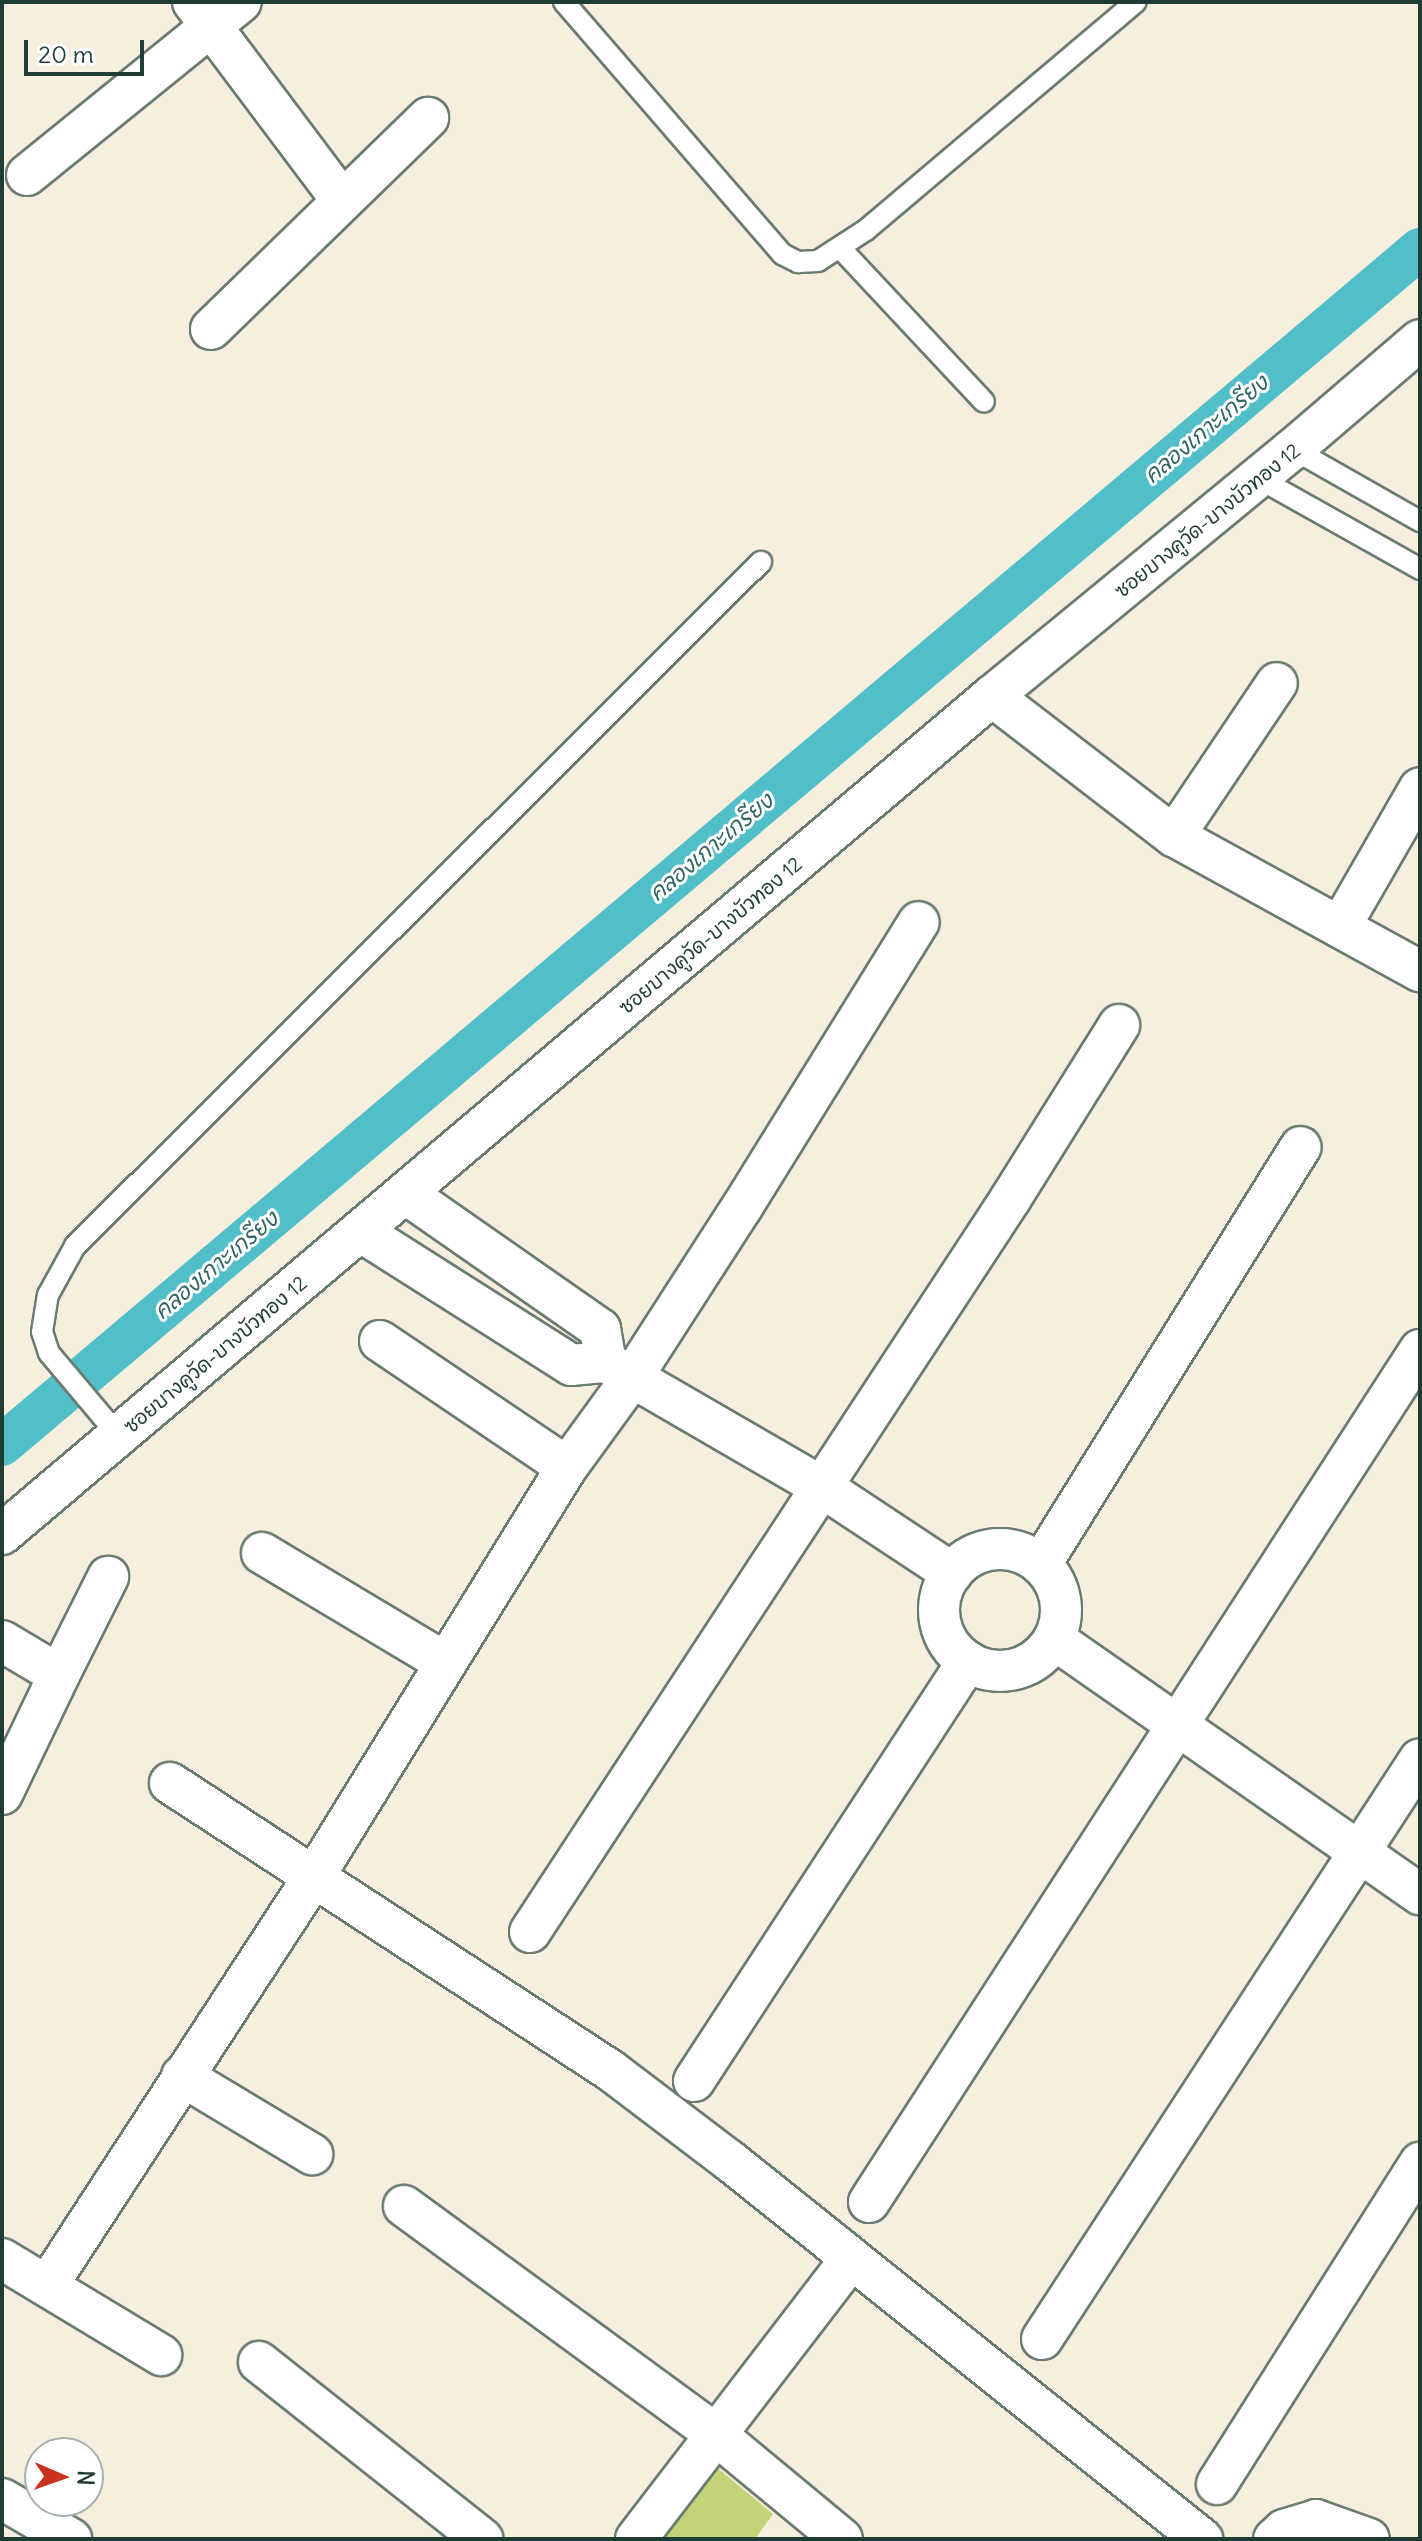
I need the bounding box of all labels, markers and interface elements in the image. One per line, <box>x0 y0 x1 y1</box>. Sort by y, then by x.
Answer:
scale bar <box>28 24 148 74</box>
text: 20 m <box>38 39 94 69</box>
water label: คลองเกาะเกรียง <box>1139 370 1273 488</box>
street label: ซอยบางคูวัด-บางบัวทอง 12 <box>1110 438 1304 602</box>
water label: คลองเกาะเกรียง <box>644 788 778 906</box>
street label: ซอยบางคูวัด-บางบัวทอง 12 <box>614 851 806 1019</box>
water label: คลองเกาะเกรียง <box>149 1206 283 1324</box>
street label: ซอยบางคูวัด-บางบัวทอง 12 <box>119 1270 311 1438</box>
north arrow <box>24 2437 104 2517</box>
text: N <box>72 2470 100 2486</box>

